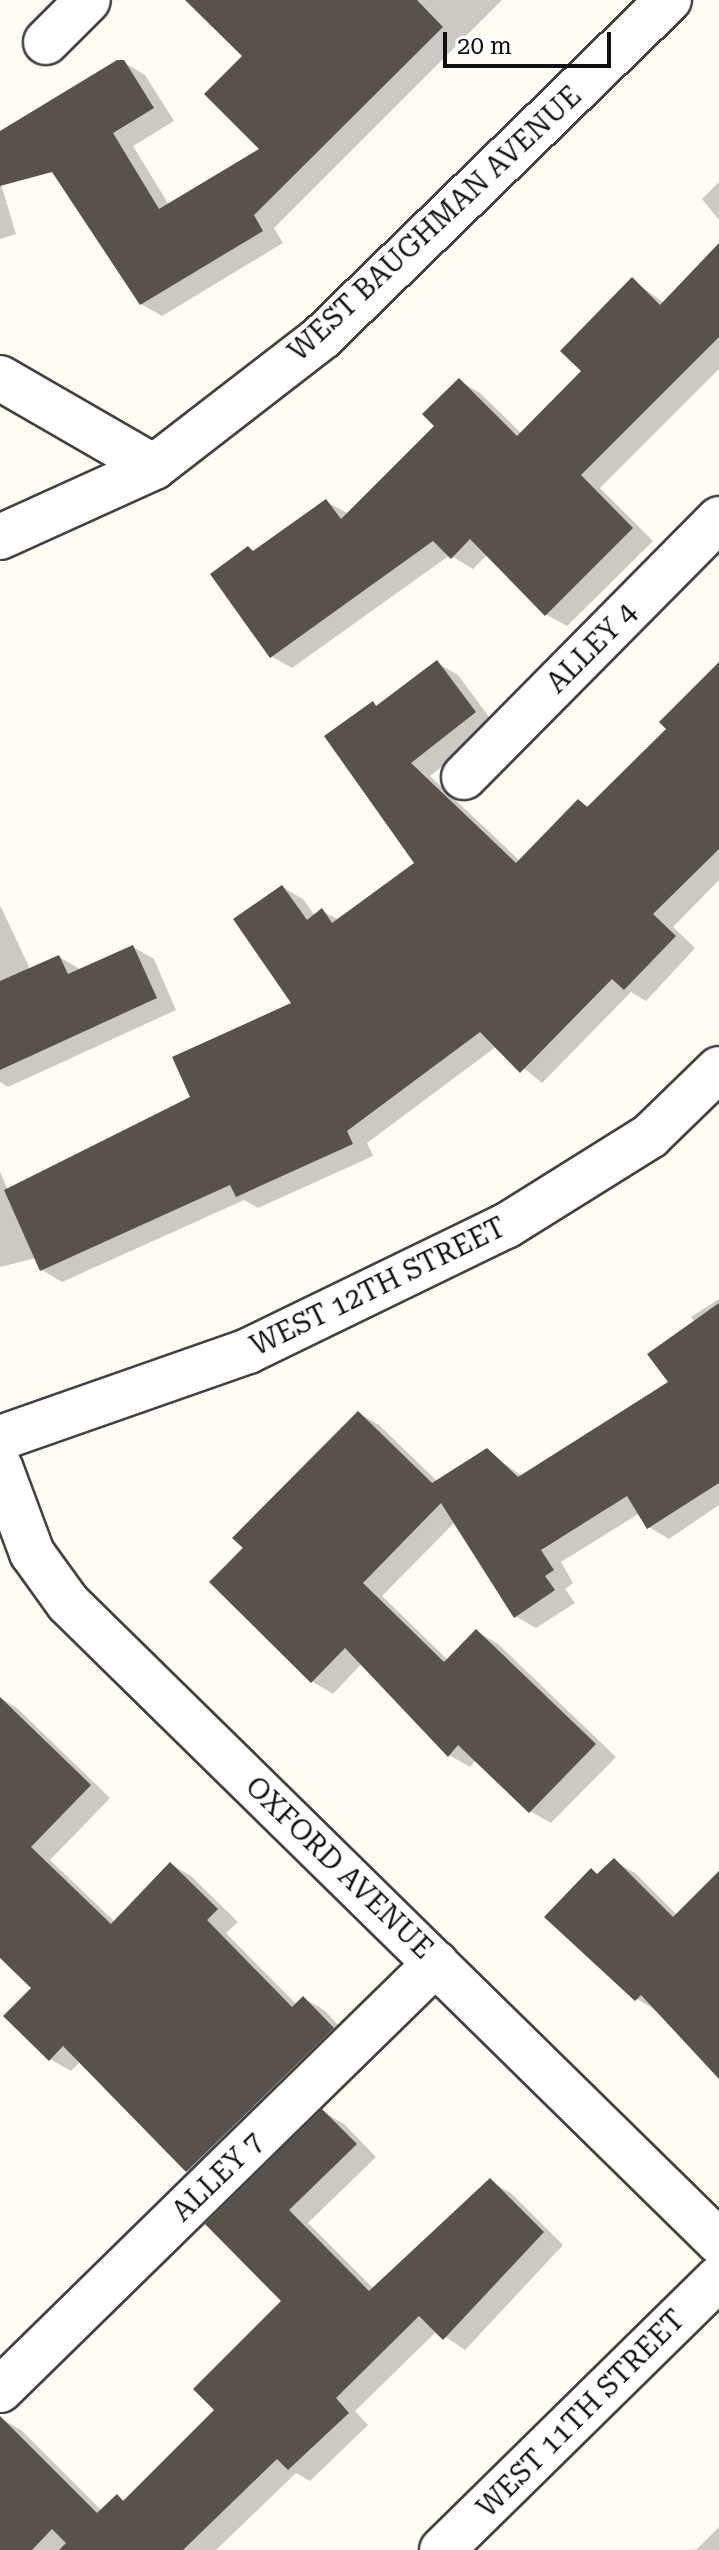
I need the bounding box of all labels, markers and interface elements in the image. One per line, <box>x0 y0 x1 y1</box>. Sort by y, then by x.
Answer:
scale bar <box>447 16 615 66</box>
text: 20 m <box>457 32 512 60</box>
street label: WEST BAUGHMAN AVENUE <box>282 79 588 369</box>
street label: ALLEY 4 <box>540 596 644 700</box>
street label: WEST 12TH STREET <box>245 1211 511 1363</box>
street label: OXFORD AVENUE <box>238 1770 440 1966</box>
street label: ALLEY 7 <box>165 2125 271 2229</box>
street label: WEST 11TH STREET <box>470 2303 692 2525</box>

